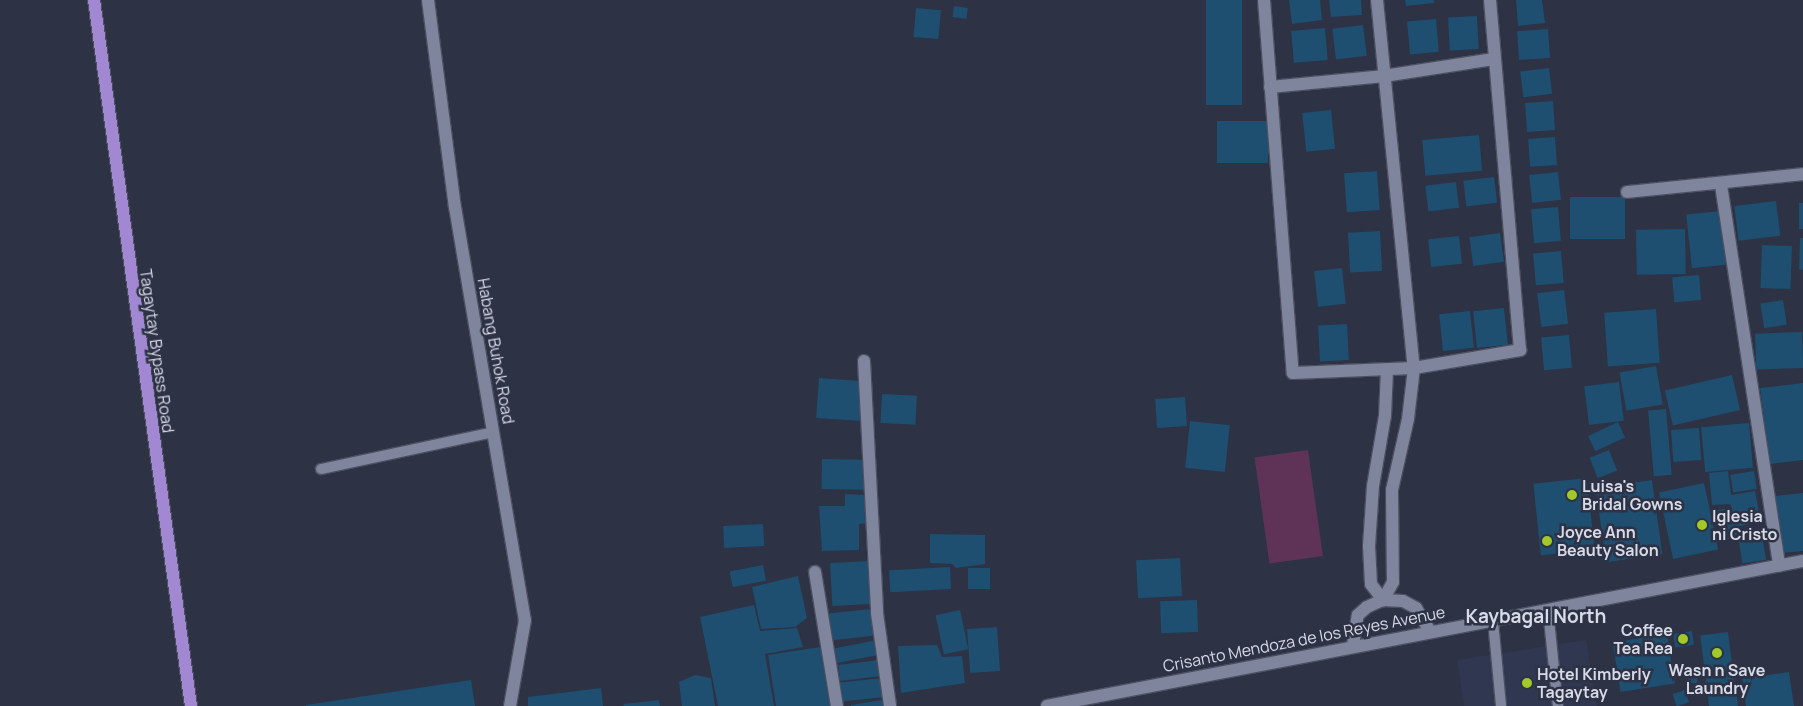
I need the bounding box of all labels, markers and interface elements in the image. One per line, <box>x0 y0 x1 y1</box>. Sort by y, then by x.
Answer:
street label: Tagaytay Bypass Road <box>136 268 178 434</box>
street label: Habang Buhok Road <box>474 277 518 425</box>
place label: Luisa's Bridal Gowns <box>1582 476 1683 514</box>
marker: Luisa's Bridal Gowns <box>1566 489 1578 501</box>
place label: Iglesia ni Cristo <box>1712 506 1777 544</box>
marker: Iglesia ni Cristo <box>1696 519 1708 531</box>
place label: Joyce Ann Beauty Salon <box>1557 522 1659 560</box>
marker: Joyce Ann Beauty Salon <box>1541 535 1553 547</box>
street label: Crisanto Mendoza de los Reyes Avenue <box>1161 602 1447 676</box>
district label: Kaybagal North <box>1466 606 1606 628</box>
place label: Coffee Tea Rea <box>1613 620 1673 658</box>
marker: Coffee Tea Rea <box>1677 633 1689 645</box>
marker: Wasn n Save Laundry <box>1711 647 1723 659</box>
place label: Wasn n Save Laundry <box>1669 660 1765 698</box>
place label: Hotel Kimberly Tagaytay <box>1537 664 1651 702</box>
marker: Hotel Kimberly Tagaytay <box>1521 677 1533 689</box>

